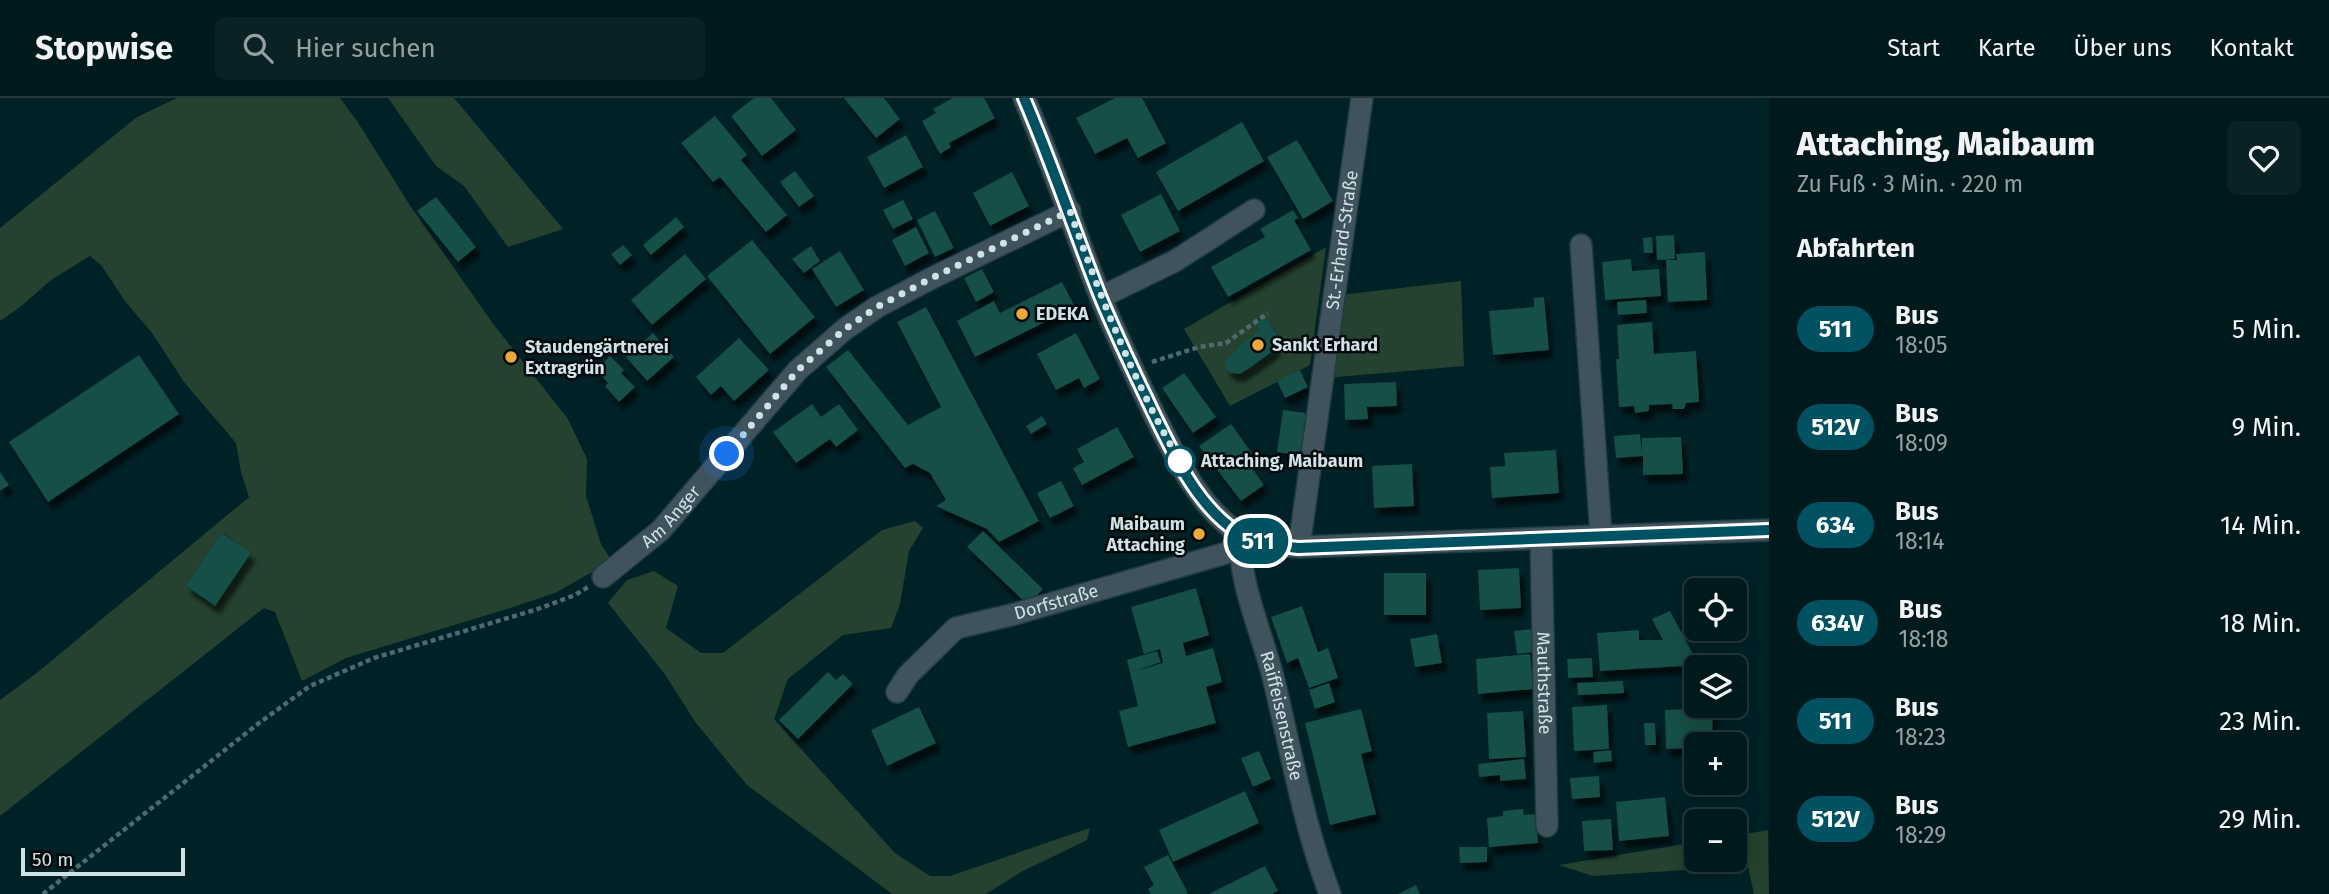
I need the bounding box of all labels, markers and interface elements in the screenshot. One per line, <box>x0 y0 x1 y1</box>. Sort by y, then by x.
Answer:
search box <box>215 17 705 80</box>
text: Stopwise <box>35 28 173 68</box>
icon: search <box>239 29 277 67</box>
text: Hier suchen <box>295 33 436 64</box>
text: Start <box>1887 34 1940 62</box>
text: Karte <box>1978 34 2036 62</box>
text: Über uns <box>2074 34 2172 62</box>
text: Kontakt <box>2210 34 2294 62</box>
button: heart <box>2227 121 2301 195</box>
text: Attaching, Maibaum <box>1797 124 2095 164</box>
street label: St.-Erhard-Straße <box>1321 169 1363 311</box>
text: Zu Fuß · 3 Min. · 220 m <box>1797 170 2023 198</box>
text: Abfahrten <box>1797 233 1915 264</box>
text: Bus <box>1895 300 1938 331</box>
place label: EDEKA <box>1036 303 1089 325</box>
marker: EDEKA <box>1014 306 1030 322</box>
text: 5 Min. <box>2232 314 2301 345</box>
text: 511 <box>1819 315 1852 343</box>
text: 18:05 <box>1895 331 1948 359</box>
place label: Sankt Erhard <box>1272 334 1378 356</box>
place label: Staudengärtnerei Extragrün <box>525 336 669 379</box>
marker: Sankt Erhard <box>1250 337 1266 353</box>
marker: Staudengärtnerei Extragrün <box>503 349 519 365</box>
text: Bus <box>1895 398 1938 429</box>
text: 9 Min. <box>2231 412 2301 443</box>
text: 512V <box>1811 413 1860 441</box>
text: 18:09 <box>1895 429 1948 457</box>
your location <box>709 436 744 471</box>
marker: Attaching, Maibaum <box>1165 446 1195 476</box>
place label: Attaching, Maibaum <box>1200 450 1363 472</box>
street label: Am Anger <box>637 481 705 553</box>
text: Bus <box>1895 496 1938 527</box>
text: 14 Min. <box>2220 510 2301 541</box>
text: 634 <box>1816 511 1855 539</box>
place label: Maibaum Attaching <box>1105 513 1185 556</box>
line badge: 511 <box>1218 518 1298 564</box>
marker: Maibaum Attaching <box>1191 526 1207 542</box>
text: 511 <box>1241 527 1275 555</box>
text: 18:14 <box>1895 527 1944 555</box>
map controls <box>1684 578 1747 872</box>
button: locate <box>1684 578 1747 641</box>
street label: Dorfstraße <box>1012 580 1101 625</box>
text: Bus <box>1899 594 1942 625</box>
text: 18 Min. <box>2219 608 2301 639</box>
text: 634V <box>1811 609 1864 637</box>
text: 18:18 <box>1899 625 1948 653</box>
street label: Mauthstraße <box>1532 631 1556 735</box>
street label: Raiffeisenstraße <box>1255 648 1307 783</box>
button: layers <box>1684 655 1747 718</box>
text: Bus <box>1895 692 1938 723</box>
text: 23 Min. <box>2219 706 2301 737</box>
text: 511 <box>1819 707 1852 735</box>
text: 18:23 <box>1895 723 1946 751</box>
button: + <box>1684 732 1747 795</box>
text: Bus <box>1895 790 1938 821</box>
text: 29 Min. <box>2219 804 2301 835</box>
text: 512V <box>1811 805 1860 833</box>
button: − <box>1684 809 1747 872</box>
text: 18:29 <box>1895 821 1946 849</box>
scale bar <box>21 845 186 877</box>
text: 50 m <box>32 848 73 871</box>

